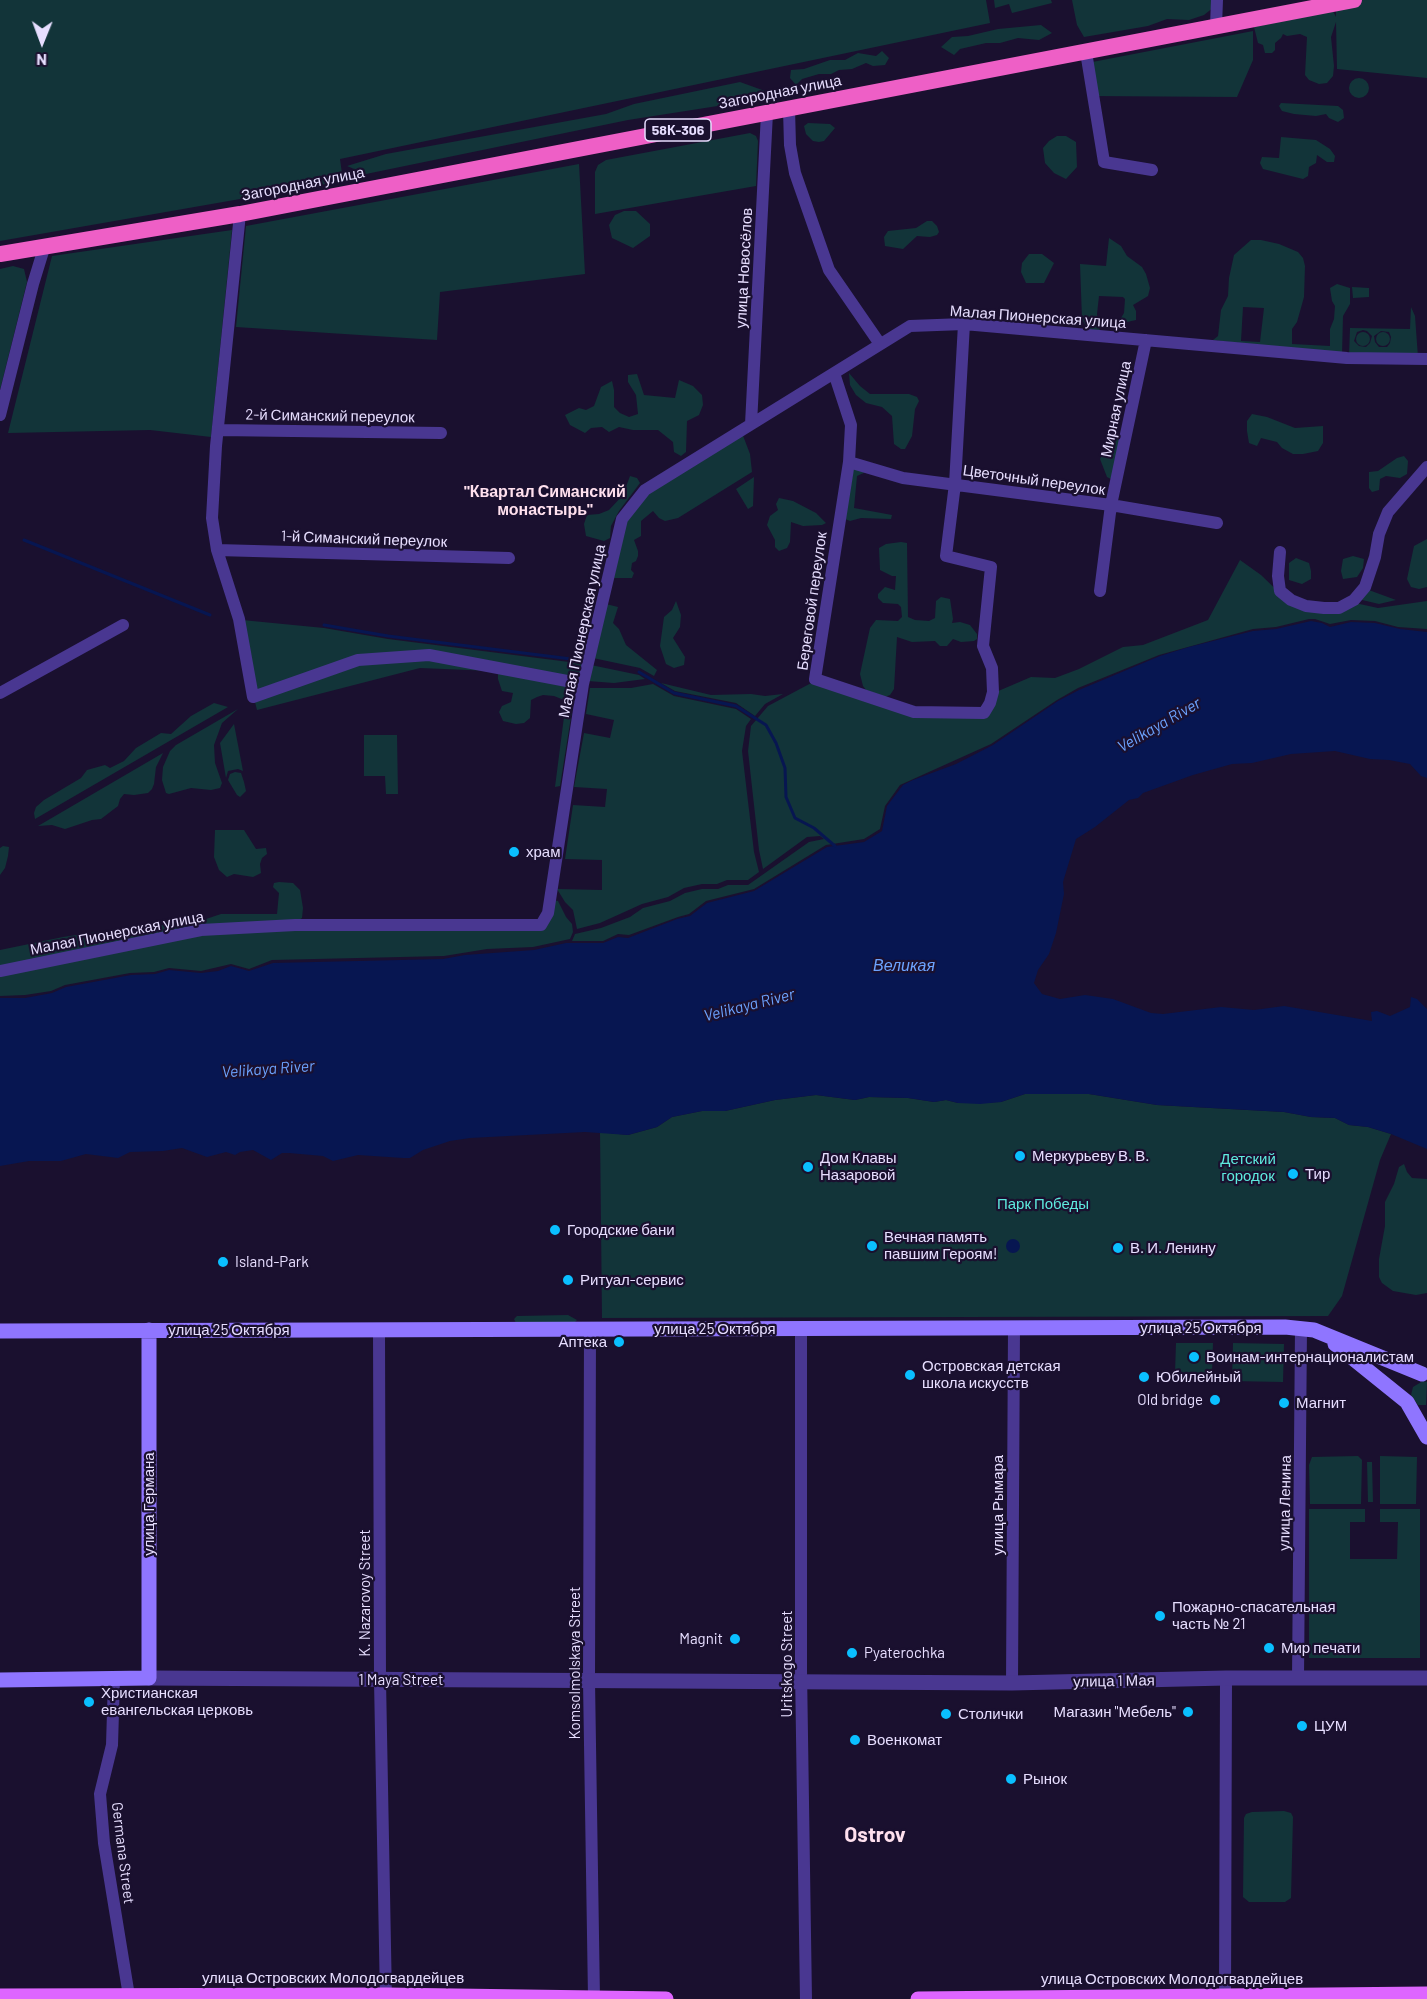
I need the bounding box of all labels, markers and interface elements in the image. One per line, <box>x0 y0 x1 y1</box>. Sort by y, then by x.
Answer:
north arrow <box>12 12 72 72</box>
text: N <box>36 51 47 70</box>
street label: Загородная улица <box>717 71 843 113</box>
road number: 58К-306 <box>645 119 711 141</box>
street label: Загородная улица <box>240 163 366 205</box>
street label: улица Новосёлов <box>732 207 756 329</box>
street label: Малая Пионерская улица <box>949 302 1127 332</box>
street label: Мирная улица <box>1097 359 1135 459</box>
street label: 2-й Симанский переулок <box>245 406 415 426</box>
street label: Цветочный переулок <box>962 461 1106 499</box>
district label: "Квартал Симанский монастырь" <box>464 482 626 520</box>
street label: 1-й Симанский переулок <box>280 527 448 551</box>
street label: Береговой переулок <box>793 531 831 671</box>
street label: Малая Пионерская улица <box>555 543 609 719</box>
water label: Velikaya River <box>1114 693 1204 757</box>
place label: храм <box>526 843 560 861</box>
marker: храм <box>507 845 521 859</box>
street label: Малая Пионерская улица <box>29 907 205 959</box>
water label: Великая <box>873 956 935 976</box>
water label: Velikaya River <box>702 984 796 1026</box>
water label: Velikaya River <box>221 1056 315 1082</box>
place label: Меркурьеву В. В. <box>1032 1147 1149 1165</box>
place label: Дом Клавы Назаровой <box>820 1149 897 1184</box>
marker: Меркурьеву В. В. <box>1013 1149 1027 1163</box>
park label: Детский городок <box>1220 1150 1276 1185</box>
marker: Дом Клавы Назаровой <box>801 1160 815 1174</box>
place label: Тир <box>1305 1165 1330 1183</box>
marker: Тир <box>1286 1167 1300 1181</box>
park label: Парк Победы <box>997 1195 1089 1213</box>
place label: Городские бани <box>567 1221 675 1239</box>
marker: Городские бани <box>548 1223 562 1237</box>
place label: Вечная память павшим Героям! <box>884 1228 998 1263</box>
marker: Вечная память павшим Героям! <box>865 1239 879 1253</box>
place label: В. И. Ленину <box>1130 1239 1216 1257</box>
marker: В. И. Ленину <box>1111 1241 1125 1255</box>
place label: Island-Park <box>235 1253 309 1271</box>
marker: Island-Park <box>216 1255 230 1269</box>
place label: Ритуал-сервис <box>580 1271 684 1289</box>
marker: Ритуал-сервис <box>561 1273 575 1287</box>
street label: улица 25 Октября <box>1140 1319 1262 1337</box>
street label: улица 25 Октября <box>654 1320 776 1338</box>
street label: улица 25 Октября <box>168 1321 290 1339</box>
place label: Аптека <box>559 1333 607 1351</box>
marker: Аптека <box>612 1335 626 1349</box>
place label: Воинам-интернационалистам <box>1206 1348 1414 1366</box>
marker: Воинам-интернационалистам <box>1187 1350 1201 1364</box>
place label: Островская детская школа искусств <box>922 1357 1061 1392</box>
marker: Островская детская школа искусств <box>903 1368 917 1382</box>
place label: Юбилейный <box>1156 1368 1241 1386</box>
marker: Юбилейный <box>1137 1370 1151 1384</box>
place label: Old bridge <box>1137 1391 1203 1409</box>
marker: Old bridge <box>1208 1393 1222 1407</box>
place label: Магнит <box>1296 1394 1346 1412</box>
marker: Магнит <box>1277 1396 1291 1410</box>
street label: улица Германа <box>140 1452 158 1556</box>
street label: улица Рымара <box>989 1455 1007 1555</box>
street label: улица Ленина <box>1275 1455 1295 1551</box>
street label: K. Nazarovoy Street <box>356 1529 374 1657</box>
street label: Komsolmolskaya Street <box>566 1587 584 1739</box>
place label: Пожарно-спасательная часть № 21 <box>1172 1598 1336 1633</box>
marker: Пожарно-спасательная часть № 21 <box>1153 1609 1167 1623</box>
street label: Uritskogo Street <box>778 1610 796 1718</box>
place label: Magnit <box>679 1630 723 1648</box>
marker: Magnit <box>728 1632 742 1646</box>
place label: Мир печати <box>1281 1639 1360 1657</box>
marker: Мир печати <box>1262 1641 1276 1655</box>
place label: Pyaterochka <box>864 1644 945 1662</box>
marker: Pyaterochka <box>845 1646 859 1660</box>
street label: 1 Maya Street <box>359 1671 443 1689</box>
street label: улица 1 Мая <box>1073 1671 1155 1691</box>
place label: Христианская евангельская церковь <box>101 1684 253 1719</box>
marker: Христианская евангельская церковь <box>82 1695 96 1709</box>
place label: Магазин "Мебель" <box>1054 1703 1176 1721</box>
place label: Столички <box>958 1705 1023 1723</box>
marker: Магазин "Мебель" <box>1181 1705 1195 1719</box>
marker: Столички <box>939 1707 953 1721</box>
place label: ЦУМ <box>1314 1717 1347 1735</box>
marker: ЦУМ <box>1295 1719 1309 1733</box>
place label: Военкомат <box>867 1731 942 1749</box>
marker: Военкомат <box>848 1733 862 1747</box>
place label: Рынок <box>1023 1770 1067 1788</box>
marker: Рынок <box>1004 1772 1018 1786</box>
street label: Germana Street <box>108 1801 138 1905</box>
district label: Ostrov <box>844 1822 906 1848</box>
street label: улица Островских Молодогвардейцев <box>202 1969 464 1987</box>
street label: улица Островских Молодогвардейцев <box>1041 1970 1303 1988</box>

